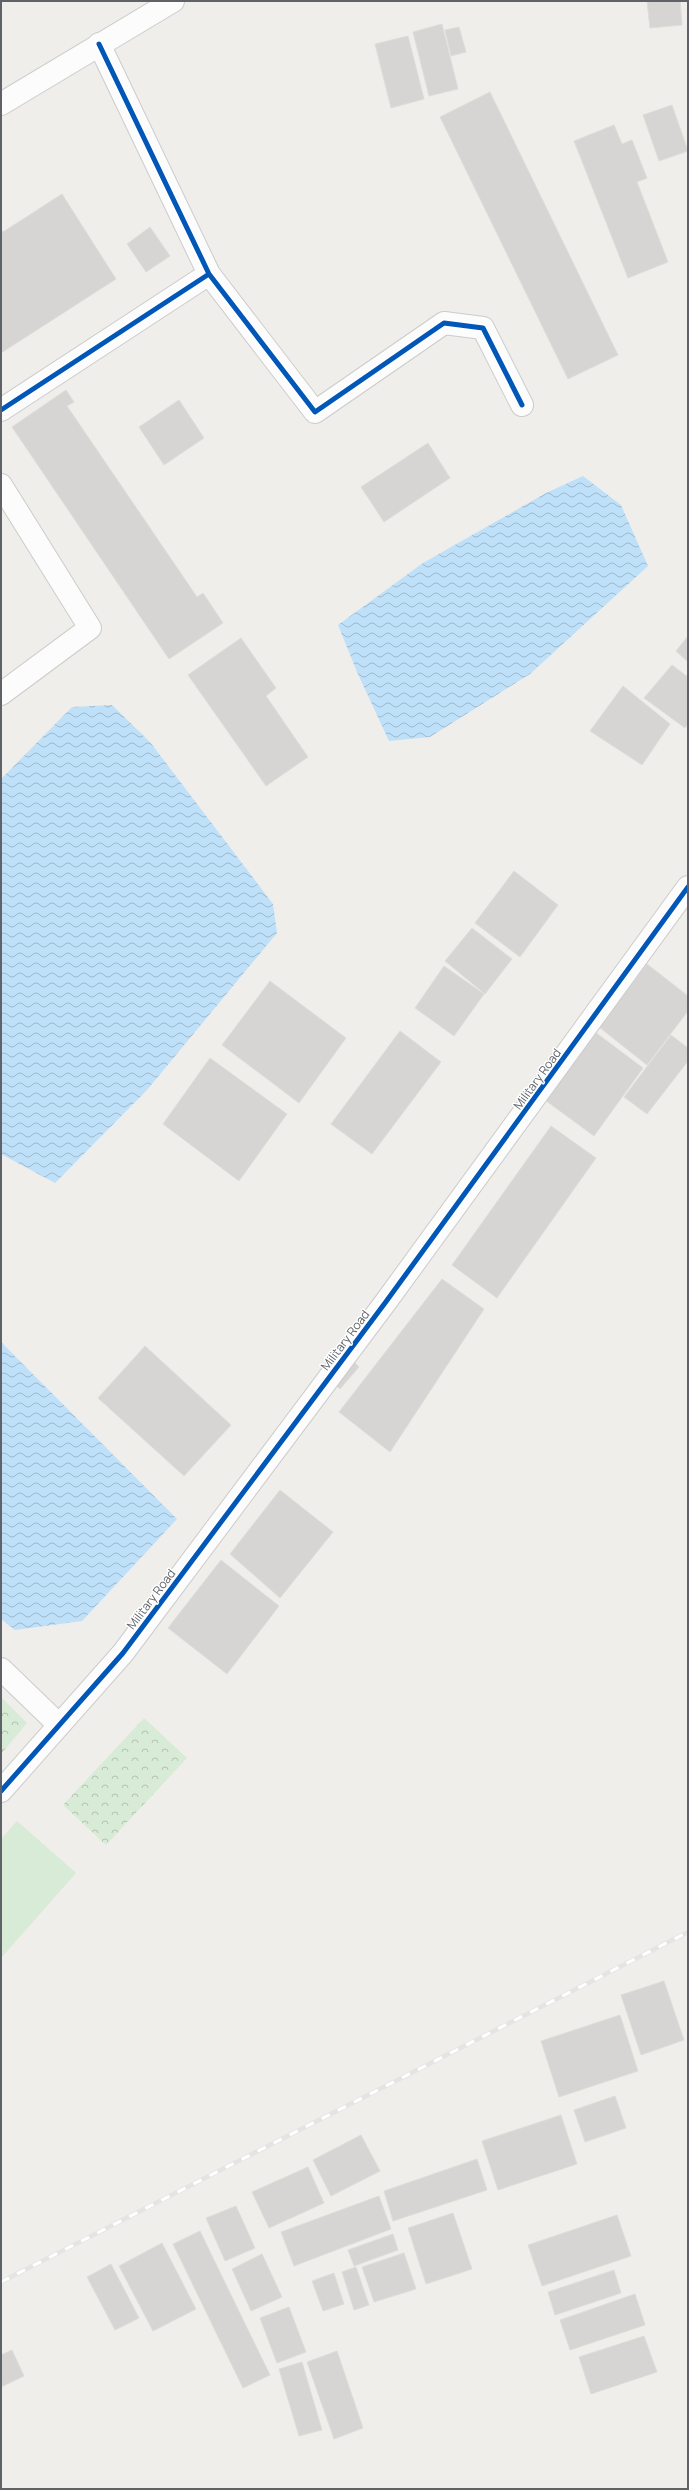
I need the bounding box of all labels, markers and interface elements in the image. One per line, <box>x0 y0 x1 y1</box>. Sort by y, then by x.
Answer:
street label: Military Road <box>509 1045 565 1113</box>
street label: Military Road <box>317 1306 373 1374</box>
street label: Military Road <box>123 1565 179 1633</box>

